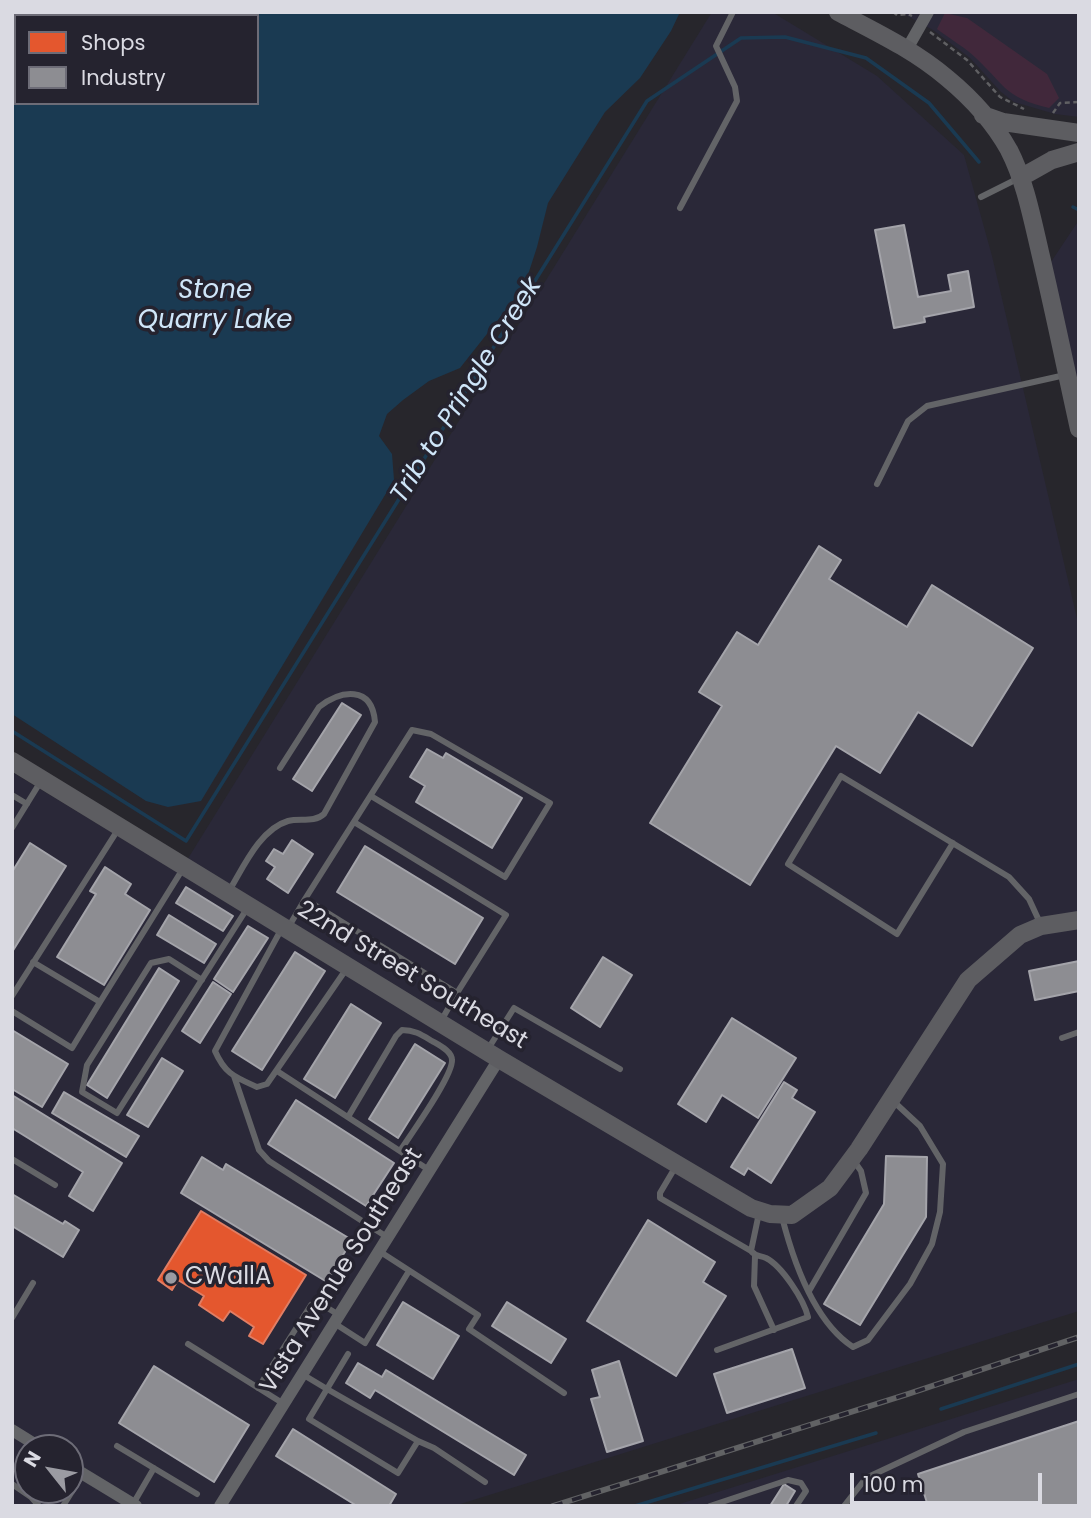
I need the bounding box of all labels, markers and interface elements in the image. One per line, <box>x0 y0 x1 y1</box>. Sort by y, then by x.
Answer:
legend <box>14 14 259 105</box>
text: Shops <box>81 28 145 57</box>
text: Industry <box>81 63 166 92</box>
water label: Trib to Pringle Creek <box>385 272 549 510</box>
water label: Stone Quarry Lake <box>138 275 292 336</box>
street label: 22nd Street Southeast <box>292 896 532 1056</box>
street label: Vista Avenue Southeast <box>255 1143 429 1399</box>
place label: CWallA <box>185 1264 271 1292</box>
marker: CWallA <box>163 1270 179 1286</box>
north arrow <box>14 1434 84 1504</box>
text: N <box>17 1446 48 1472</box>
scale bar <box>853 1458 1046 1502</box>
text: 100 m <box>863 1470 923 1499</box>

